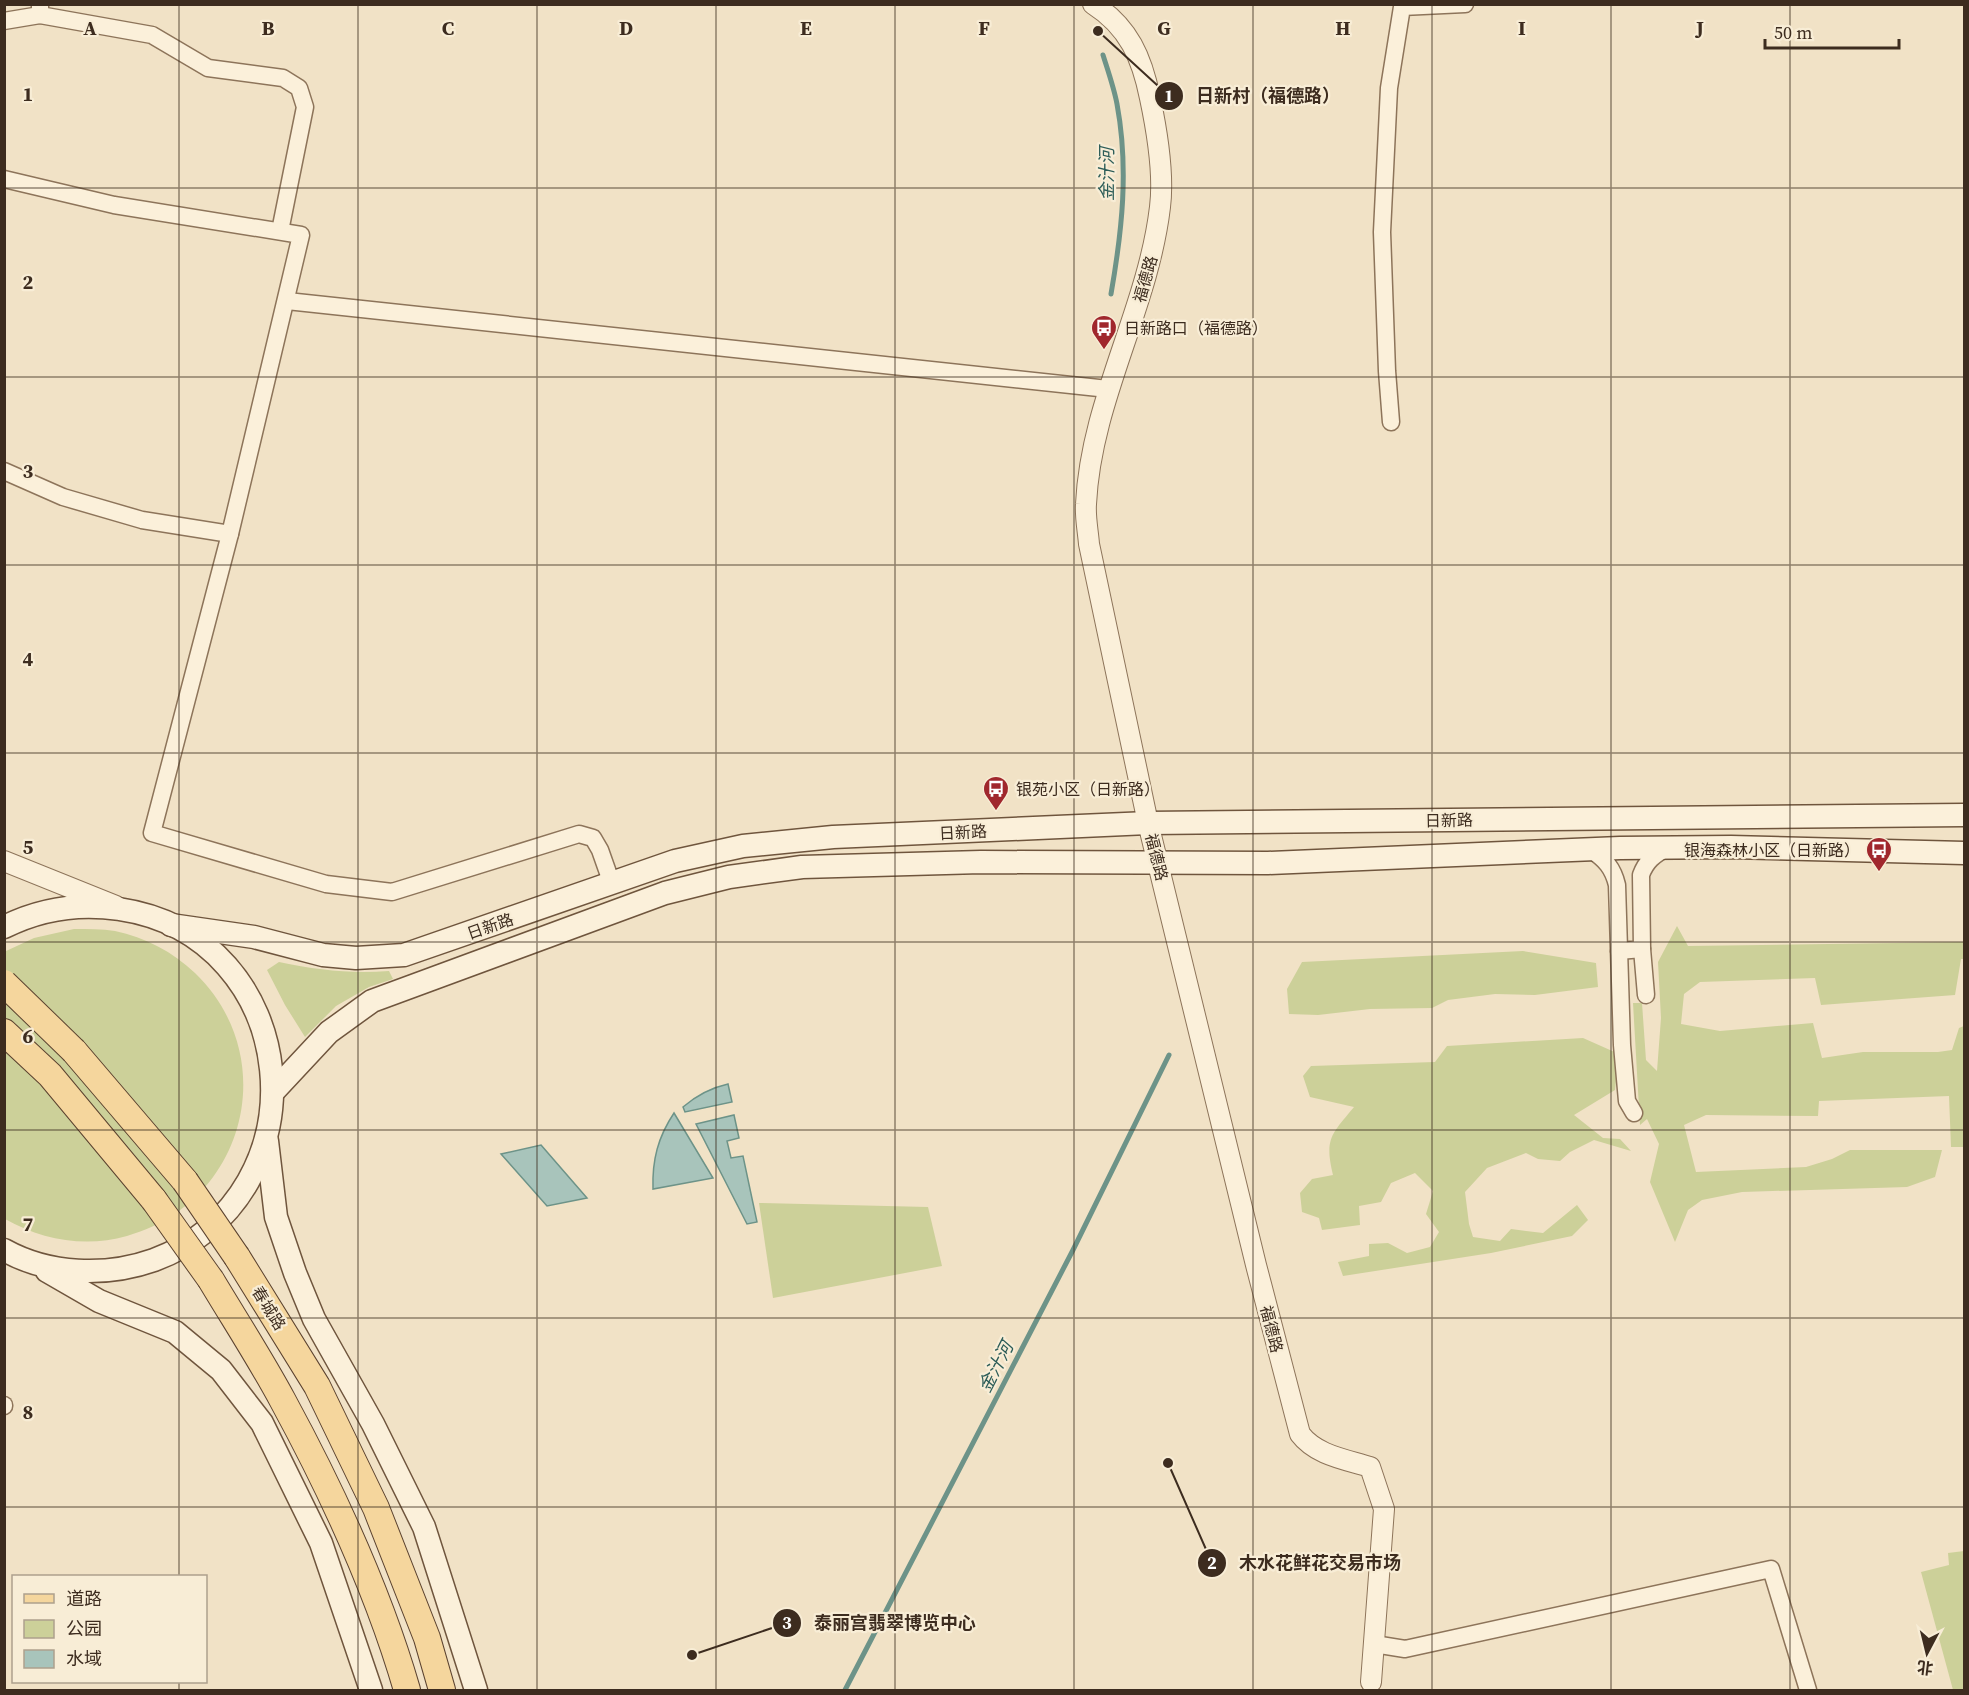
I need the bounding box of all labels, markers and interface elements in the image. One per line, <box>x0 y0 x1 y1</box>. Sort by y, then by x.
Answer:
scale bar <box>1765 12 1898 50</box>
text: A <box>83 14 97 42</box>
text: B <box>261 14 275 42</box>
text: C <box>442 14 454 42</box>
text: D <box>619 14 633 42</box>
text: E <box>800 14 812 42</box>
text: F <box>978 14 990 42</box>
text: G <box>1157 14 1171 42</box>
text: H <box>1335 14 1351 42</box>
text: I <box>1518 14 1526 42</box>
text: J <box>1694 14 1704 42</box>
text: 50 m <box>1774 20 1812 45</box>
callout: 日新村（福德路） <box>1154 78 1352 114</box>
text: 1 <box>23 80 33 108</box>
text: 1 <box>1164 83 1174 108</box>
text: 日新村（福德路） <box>1196 83 1340 108</box>
water label: 金汁河 <box>1094 144 1119 201</box>
street label: 福德路 <box>1128 253 1162 305</box>
text: 2 <box>23 268 34 296</box>
bus stop icon: 日新路口（福德路） <box>1089 313 1119 351</box>
place label: 日新路口（福德路） <box>1124 317 1268 339</box>
text: 3 <box>23 457 34 485</box>
text: 4 <box>23 645 34 673</box>
bus stop icon: 银苑小区（日新路） <box>981 774 1011 812</box>
place label: 银苑小区（日新路） <box>1016 778 1160 800</box>
street label: 日新路 <box>1425 809 1473 831</box>
street label: 日新路 <box>938 820 988 844</box>
street label: 福德路 <box>1141 831 1173 883</box>
text: 5 <box>23 833 34 861</box>
bus stop icon: 银海森林小区（日新路） <box>1864 835 1894 873</box>
place label: 银海森林小区（日新路） <box>1684 839 1860 861</box>
street label: 日新路 <box>464 908 516 944</box>
text: 6 <box>23 1022 34 1050</box>
text: 7 <box>23 1210 34 1238</box>
street label: 春城路 <box>247 1282 291 1334</box>
street label: 福德路 <box>1256 1303 1288 1355</box>
water label: 金汁河 <box>972 1334 1020 1397</box>
text: 8 <box>23 1398 33 1426</box>
callout: 木水花鲜花交易市场 <box>1197 1545 1413 1581</box>
text: 2 <box>1207 1550 1217 1575</box>
text: 木水花鲜花交易市场 <box>1239 1550 1401 1575</box>
legend <box>12 1575 207 1683</box>
text: 道路 <box>66 1586 102 1611</box>
callout: 泰丽宫翡翠博览中心 <box>772 1605 988 1641</box>
text: 3 <box>782 1610 792 1635</box>
text: 泰丽宫翡翠博览中心 <box>814 1610 976 1635</box>
text: 公园 <box>66 1616 102 1641</box>
north arrow <box>1897 1623 1957 1683</box>
text: 水域 <box>66 1646 102 1671</box>
text: 北 <box>1916 1656 1934 1680</box>

